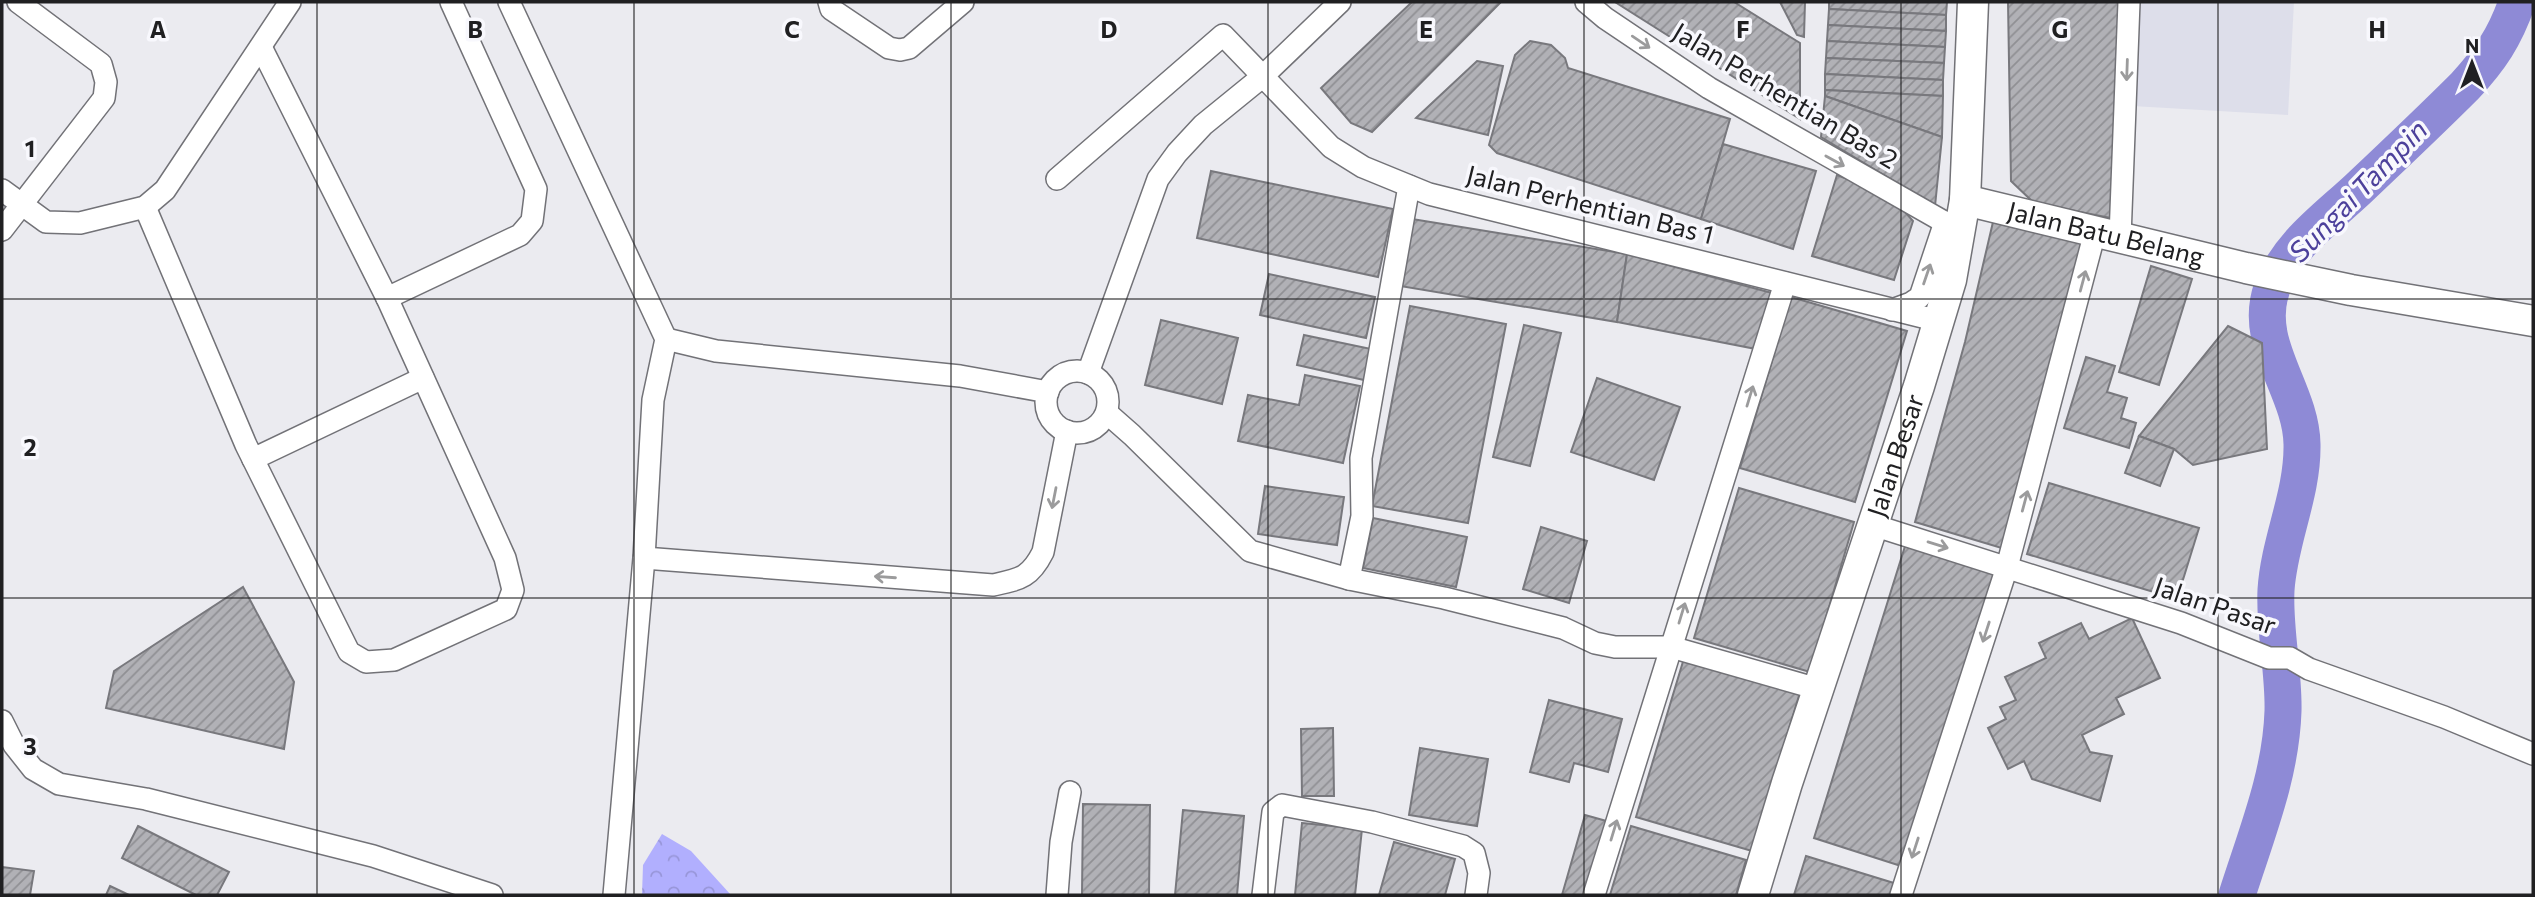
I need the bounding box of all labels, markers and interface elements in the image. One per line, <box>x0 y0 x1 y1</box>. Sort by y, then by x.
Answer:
text: A <box>150 15 167 43</box>
text: B <box>467 15 483 43</box>
text: C <box>784 15 800 43</box>
text: D <box>1101 15 1118 43</box>
text: E <box>1419 15 1433 43</box>
street label: Jalan Perhentian Bas 2 <box>1668 15 1904 174</box>
text: F <box>1736 15 1750 43</box>
text: G <box>2052 15 2068 43</box>
text: H <box>2368 15 2386 43</box>
north arrow <box>2437 28 2507 98</box>
text: N <box>2465 34 2479 57</box>
one-way arrow <box>1631 35 1650 49</box>
one-way arrow <box>2120 58 2133 81</box>
water label: Sungai Tampin <box>2281 112 2434 269</box>
text: 1 <box>25 134 35 162</box>
one-way arrow <box>1824 154 1844 168</box>
street label: Jalan Perhentian Bas 1 <box>1463 158 1717 249</box>
street label: Jalan Batu Belang <box>2005 194 2208 271</box>
one-way arrow <box>1922 263 1934 285</box>
one-way arrow <box>2077 270 2090 293</box>
one-way arrow <box>1744 385 1757 407</box>
street label: Jalan Besar <box>1860 390 1929 521</box>
text: 2 <box>23 433 37 461</box>
one-way arrow <box>1046 486 1060 509</box>
one-way arrow <box>2019 490 2032 513</box>
one-way arrow <box>1927 539 1949 552</box>
street label: Jalan Pasar <box>2150 569 2281 640</box>
one-way arrow <box>874 570 897 583</box>
one-way arrow <box>1676 602 1689 624</box>
one-way arrow <box>1979 620 1992 642</box>
text: 3 <box>23 732 37 760</box>
one-way arrow <box>1608 819 1621 841</box>
one-way arrow <box>1908 837 1921 859</box>

